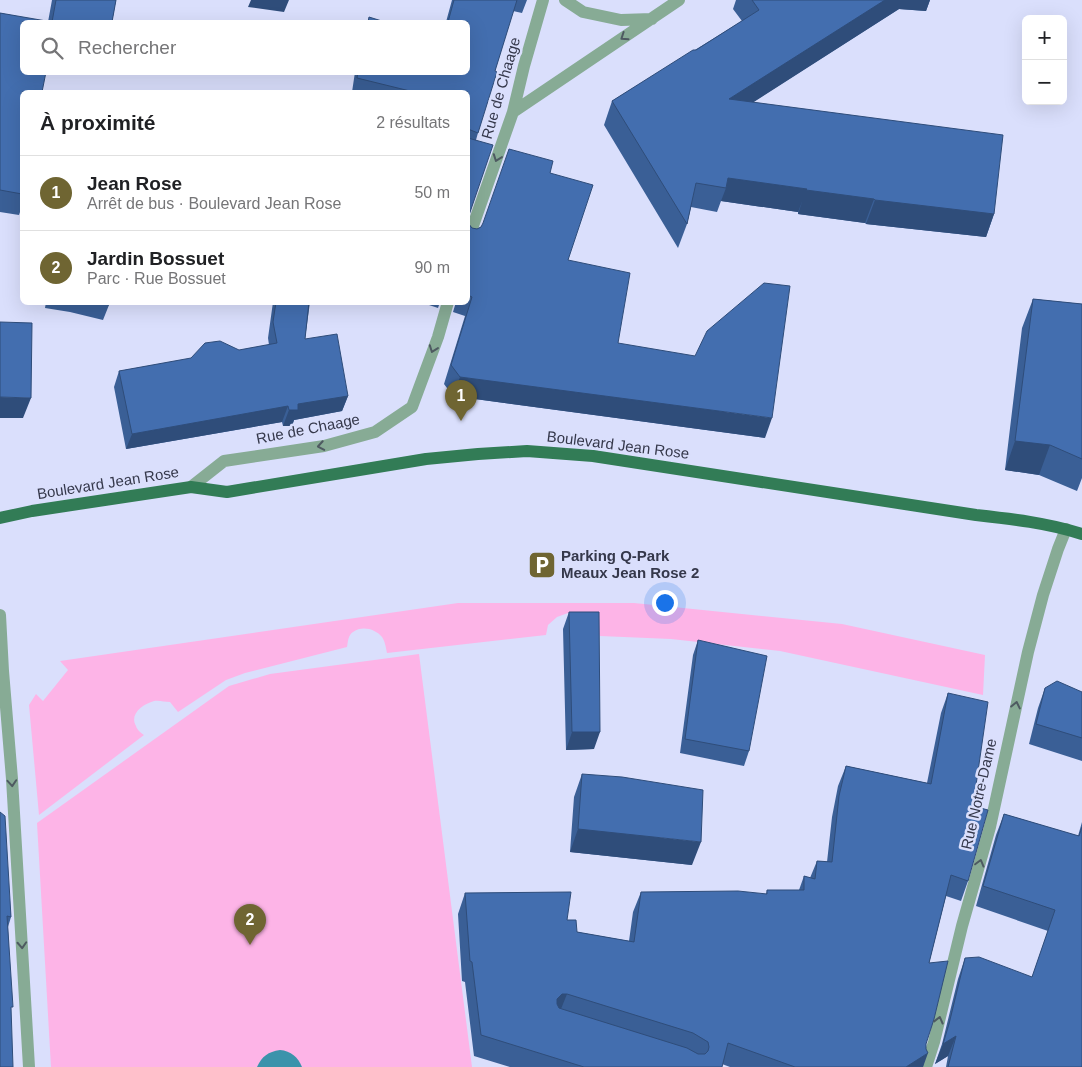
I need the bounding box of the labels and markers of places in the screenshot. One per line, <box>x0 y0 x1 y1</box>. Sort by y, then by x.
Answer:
pin: 1 <box>445 380 477 421</box>
place label: Parking Q-Park Meaux Jean Rose 2 <box>561 547 699 581</box>
parking icon: Parking Q-Park Meaux Jean Rose 2 <box>527 550 557 580</box>
pin: 2 <box>234 904 266 945</box>

